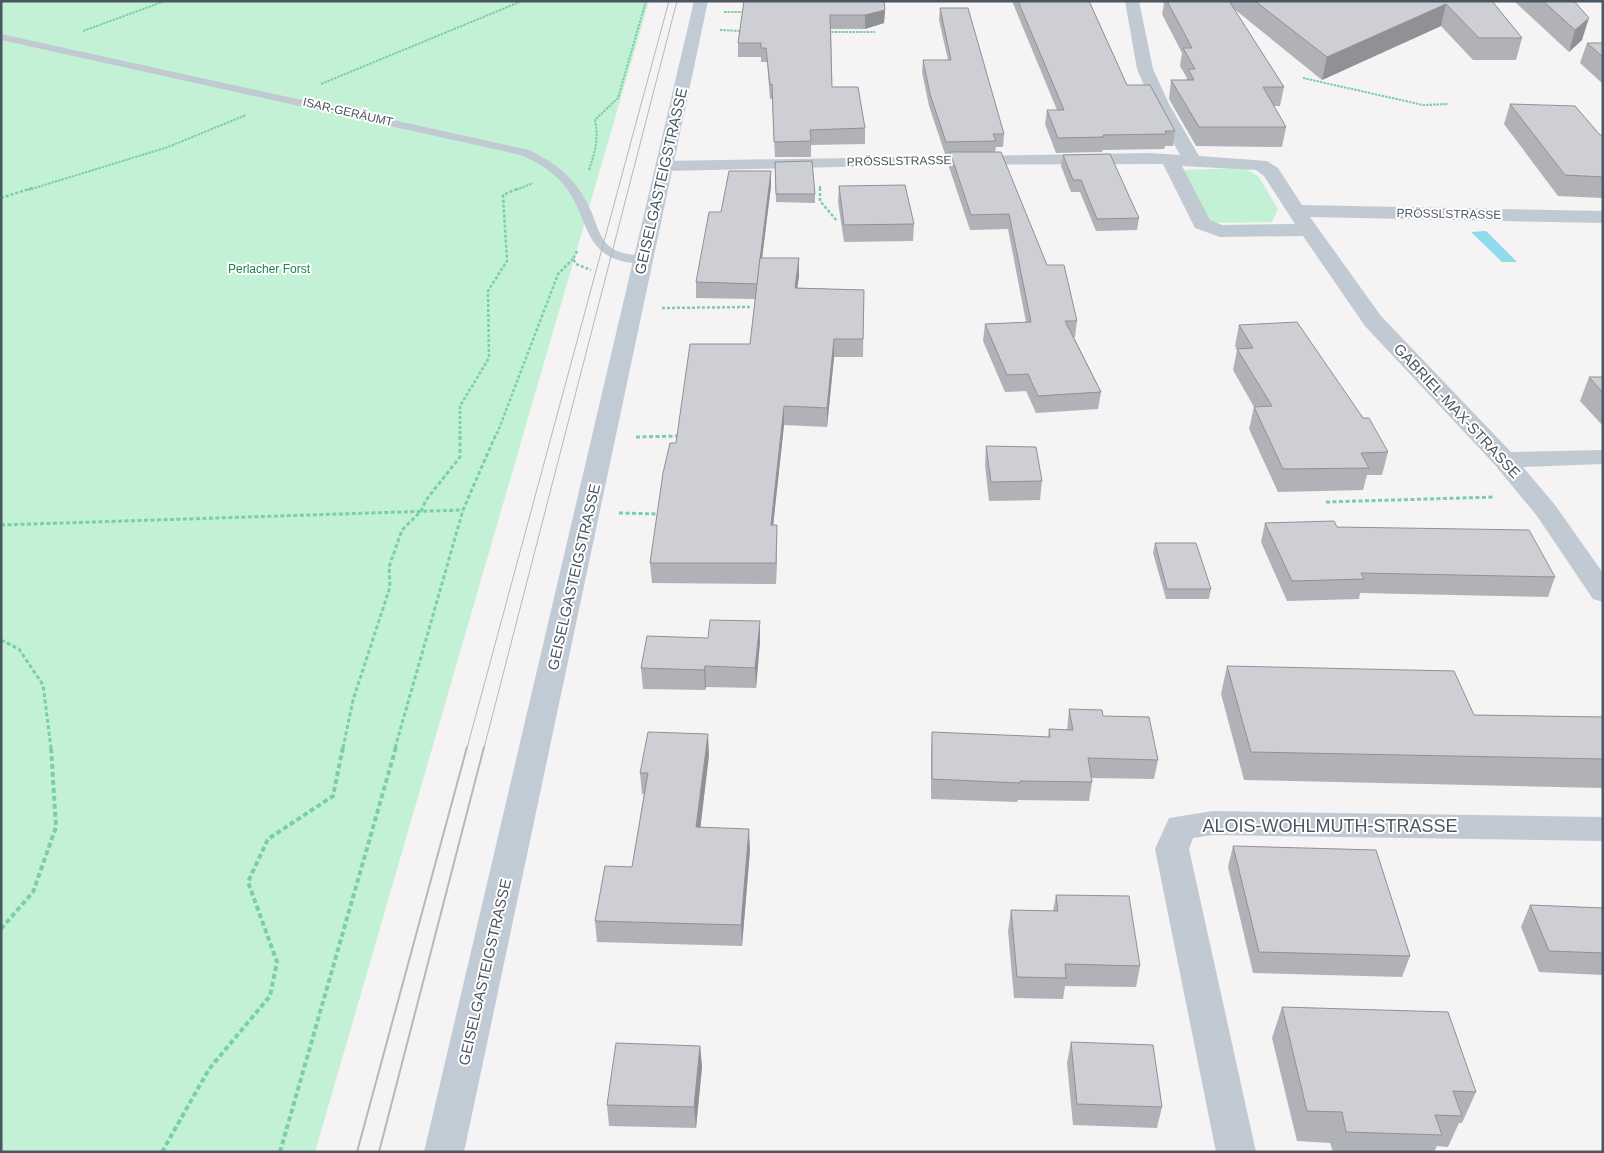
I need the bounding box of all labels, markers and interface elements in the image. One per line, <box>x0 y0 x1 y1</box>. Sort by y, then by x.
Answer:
street label: GEISELGASTEIGSTRASSE <box>631 86 690 276</box>
street label: ISAR-GERÄUMT <box>302 95 395 129</box>
street label: PRÖSSLSTRASSE <box>847 153 951 169</box>
street label: PRÖSSLSTRASSE <box>1397 206 1501 222</box>
park label: Perlacher Forst <box>228 262 311 276</box>
street label: GABRIEL-MAX-STRASSE <box>1391 340 1524 481</box>
street label: GEISELGASTEIGSTRASSE <box>544 482 603 672</box>
street label: ALOIS-WOHLMUTH-STRASSE <box>1202 816 1458 836</box>
street label: GEISELGASTEIGSTRASSE <box>455 877 514 1067</box>

